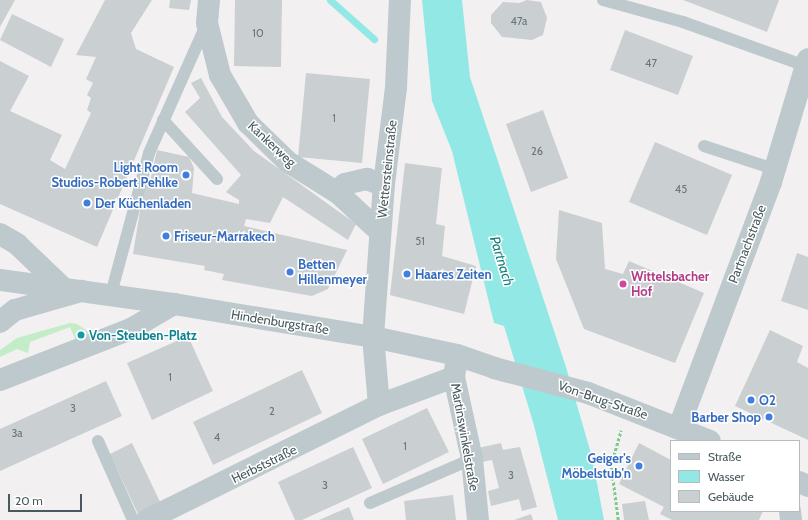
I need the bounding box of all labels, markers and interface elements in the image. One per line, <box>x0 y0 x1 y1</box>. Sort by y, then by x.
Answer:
house number: 47a <box>511 14 527 28</box>
house number: 10 <box>252 26 264 40</box>
house number: 47 <box>645 56 657 70</box>
house number: 1 <box>332 111 336 125</box>
street label: Kankerweg <box>245 118 299 170</box>
street label: Wettersteinstraße <box>374 119 400 219</box>
house number: 26 <box>531 144 543 158</box>
place label: Light Room Studios-Robert Pehlke <box>51 160 178 191</box>
marker: Light Room Studios-Robert Pehlke <box>181 170 191 180</box>
house number: 45 <box>675 182 687 196</box>
place label: Der Küchenladen <box>95 195 191 211</box>
marker: Der Küchenladen <box>82 198 92 208</box>
street label: Partnachstraße <box>725 203 769 285</box>
place label: Friseur-Marrakech <box>174 228 275 244</box>
marker: Friseur-Marrakech <box>161 231 171 241</box>
house number: 51 <box>415 234 425 248</box>
water label: Partnach <box>486 234 518 288</box>
place label: Betten Hillenmeyer <box>298 257 367 288</box>
place label: Haares Zeiten <box>415 266 492 282</box>
marker: Betten Hillenmeyer <box>285 267 295 277</box>
marker: Haares Zeiten <box>402 269 412 279</box>
place label: Wittelsbacher Hof <box>631 269 709 300</box>
marker: Wittelsbacher Hof <box>618 279 628 289</box>
street label: Hindenburgstraße <box>230 307 330 337</box>
place label: Von-Steuben-Platz <box>89 327 197 343</box>
marker: Von-Steuben-Platz <box>76 330 86 340</box>
house number: 1 <box>168 370 172 384</box>
street label: Von-Brug-Straße <box>556 377 650 423</box>
street label: Martinswinkelstraße <box>448 382 482 492</box>
place label: O2 <box>759 392 776 408</box>
marker: O2 <box>746 395 756 405</box>
house number: 3 <box>70 401 76 415</box>
house number: 2 <box>269 404 275 418</box>
place label: Barber Shop <box>691 409 761 425</box>
marker: Barber Shop <box>764 412 774 422</box>
house number: 3a <box>11 426 23 440</box>
house number: 4 <box>214 430 220 444</box>
house number: 1 <box>403 439 407 453</box>
legend <box>670 440 800 512</box>
street label: Herbststraße <box>229 441 299 487</box>
text: Straße <box>708 449 741 464</box>
place label: Geiger's Möbelstub'n <box>562 451 631 482</box>
marker: Geiger's Möbelstub'n <box>634 461 644 471</box>
house number: 3 <box>508 468 514 482</box>
text: Wasser <box>708 469 745 484</box>
house number: 3 <box>322 478 328 492</box>
scale bar <box>10 486 84 512</box>
text: Gebäude <box>708 489 754 504</box>
text: 20 m <box>15 493 43 508</box>

